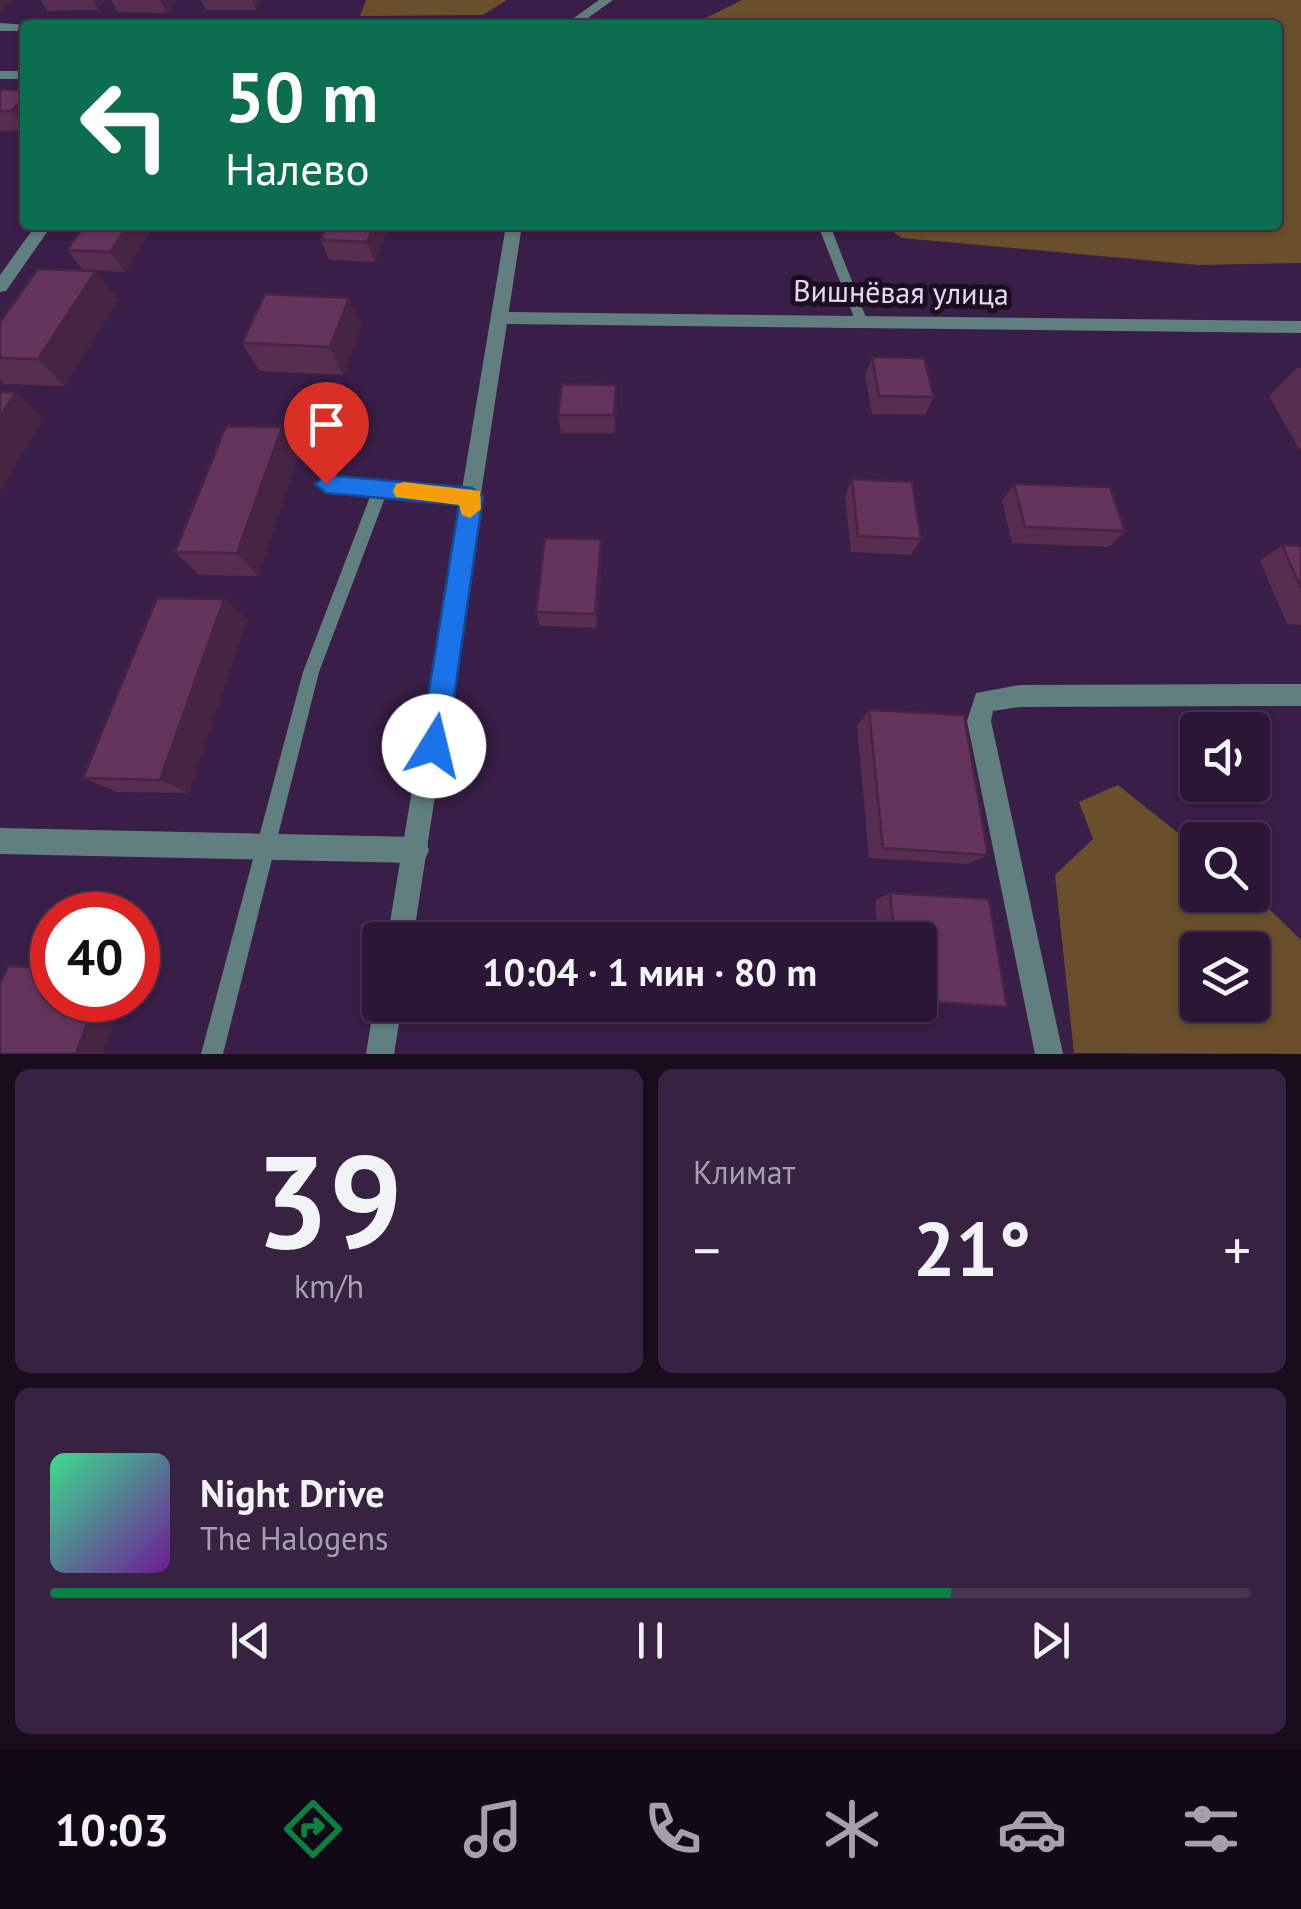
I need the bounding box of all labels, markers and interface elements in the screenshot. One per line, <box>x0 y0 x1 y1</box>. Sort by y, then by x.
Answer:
text: 50 m <box>225 51 378 141</box>
icon: left <box>60 60 190 190</box>
text: Налево <box>225 139 370 197</box>
street label: Вишнёвая улица <box>793 270 1009 313</box>
pin <box>284 382 369 485</box>
icon: arrive <box>299 397 354 452</box>
position arrow <box>382 694 486 798</box>
map controls <box>1180 712 1270 1022</box>
button: sound <box>1180 712 1270 802</box>
button: search <box>1180 822 1270 912</box>
speed limit sign: 40 <box>30 892 160 1022</box>
button: layers <box>1180 932 1270 1022</box>
text: 10:04 · 1 мин · 80 m <box>482 947 817 996</box>
text: 39 <box>255 1116 403 1284</box>
text: Климат <box>693 1151 795 1193</box>
text: 21° <box>913 1200 1031 1297</box>
text: − <box>693 1214 721 1285</box>
text: + <box>1223 1214 1251 1285</box>
text: km/h <box>294 1265 364 1307</box>
text: Night Drive <box>200 1468 384 1517</box>
text: The Halogens <box>200 1517 388 1559</box>
icon: previous <box>223 1613 278 1668</box>
icon: pause <box>623 1613 678 1668</box>
icon: next <box>1023 1613 1078 1668</box>
icon: directions <box>278 1794 348 1864</box>
icon: music <box>458 1794 528 1864</box>
icon: phone <box>638 1794 708 1864</box>
icon: climate <box>817 1794 887 1864</box>
icon: car <box>997 1794 1067 1864</box>
icon: filters <box>1176 1794 1246 1864</box>
text: 10:03 <box>55 1800 169 1858</box>

